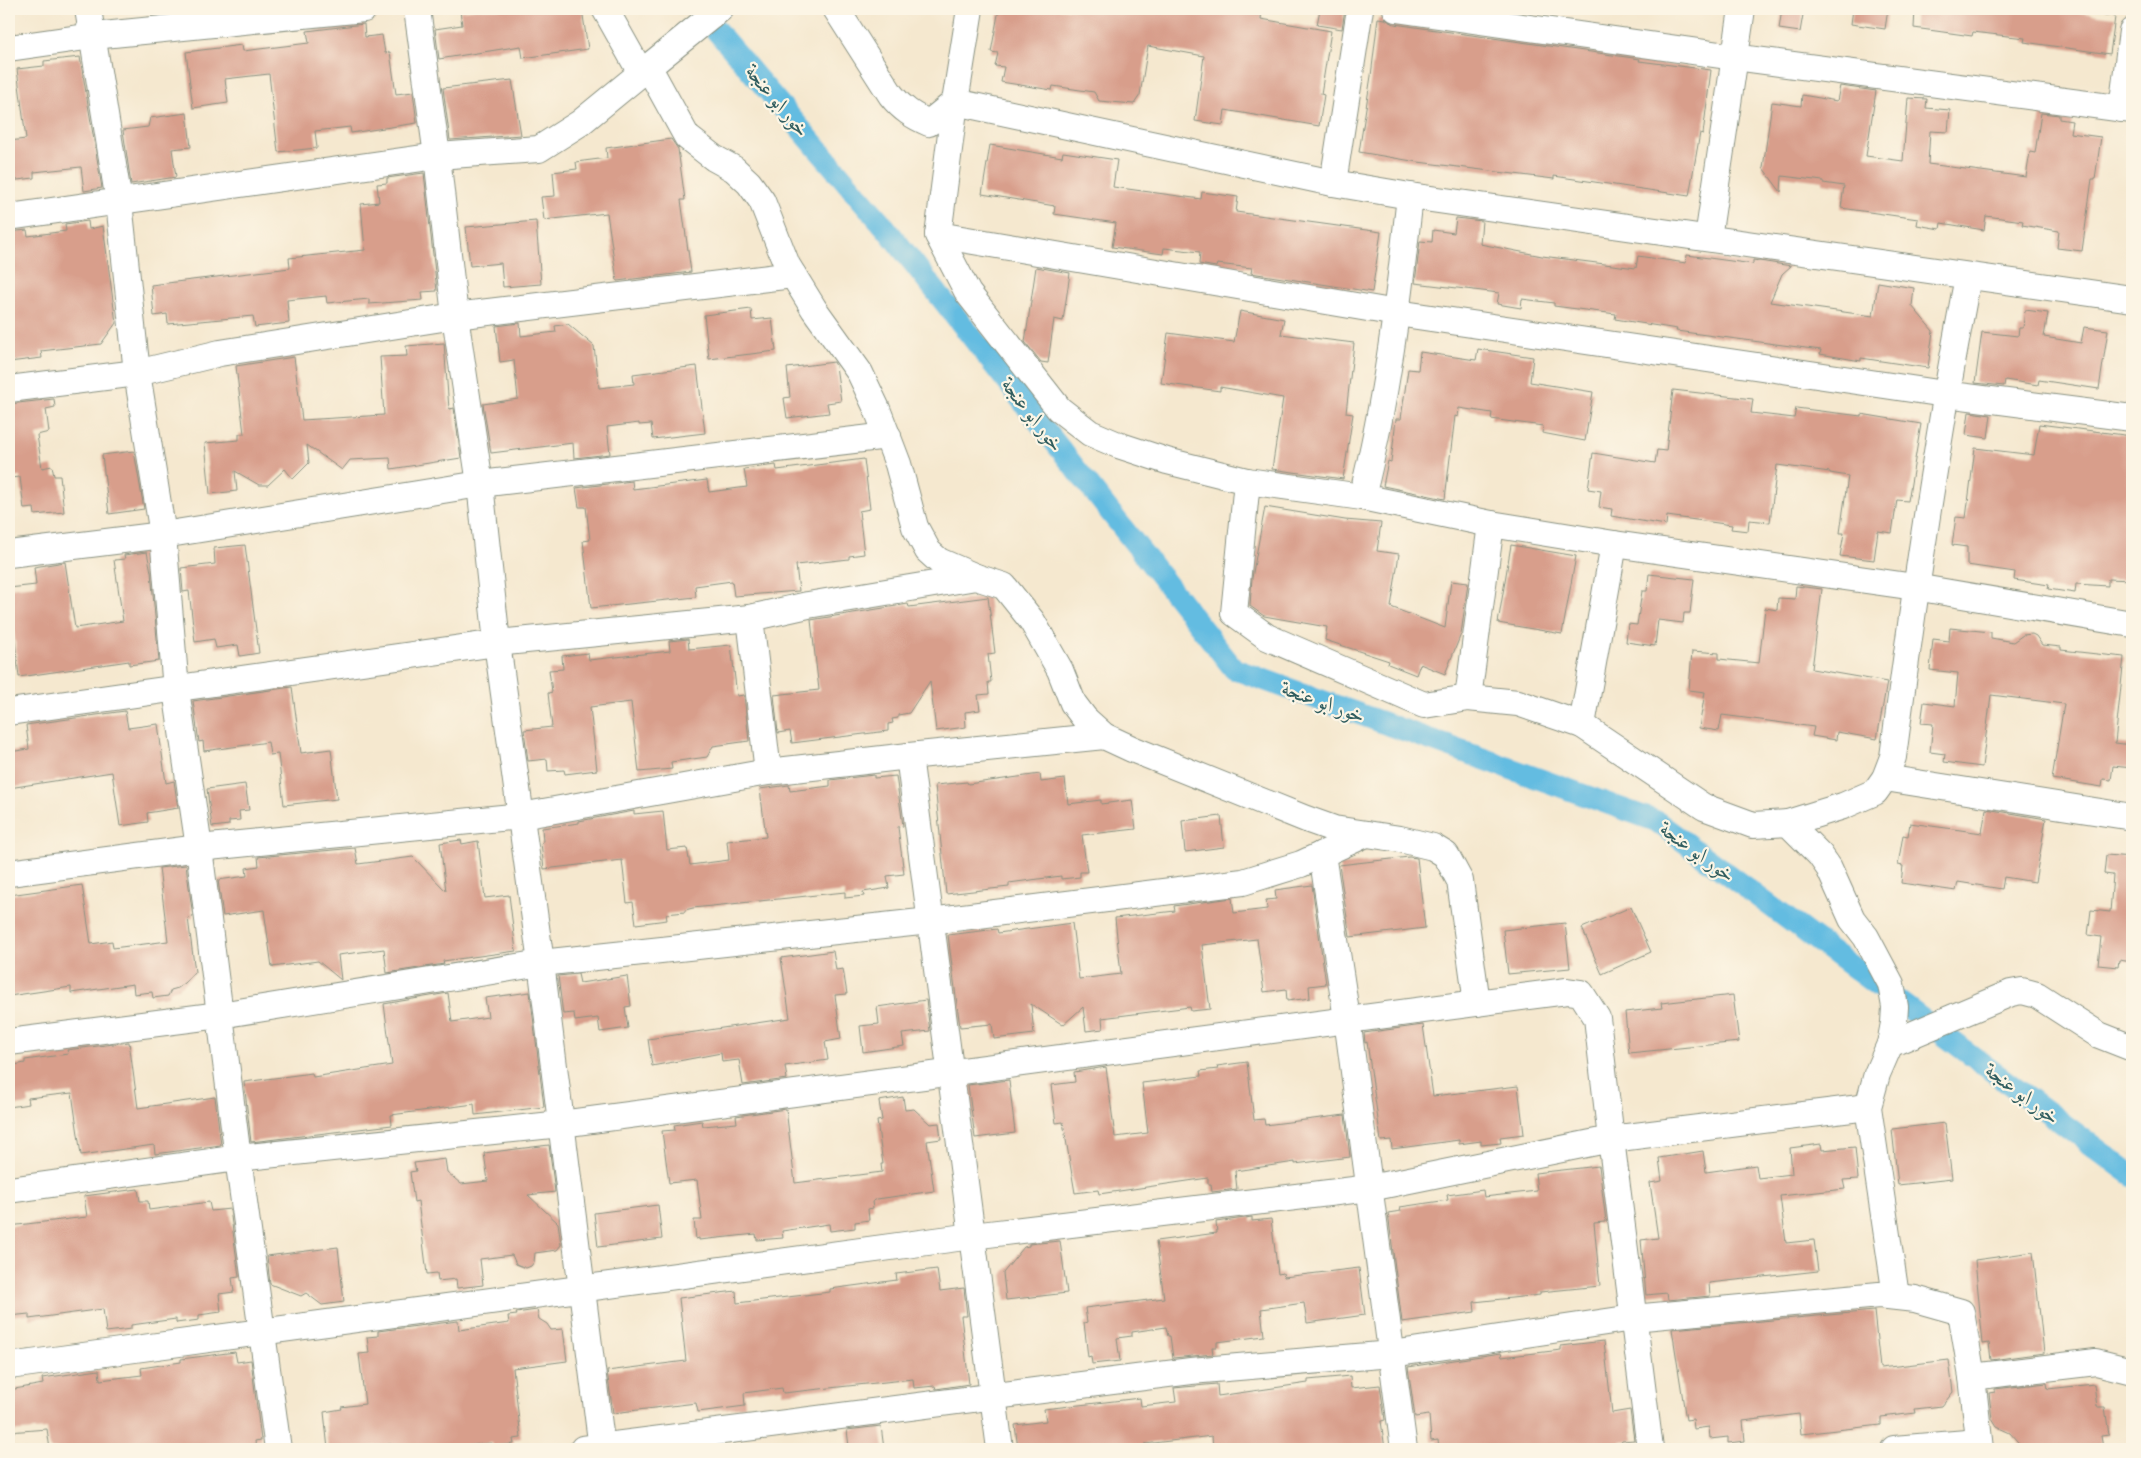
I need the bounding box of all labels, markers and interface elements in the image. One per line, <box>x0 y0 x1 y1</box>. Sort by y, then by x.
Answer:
water label: خور ابو عنجة <box>736 58 816 145</box>
water label: خور ابو عنجة <box>992 371 1070 459</box>
water label: خور ابو عنجة <box>1276 674 1369 732</box>
water label: خور ابو عنجة <box>1652 815 1741 891</box>
water label: خور ابو عنجة <box>1977 1056 2066 1133</box>

